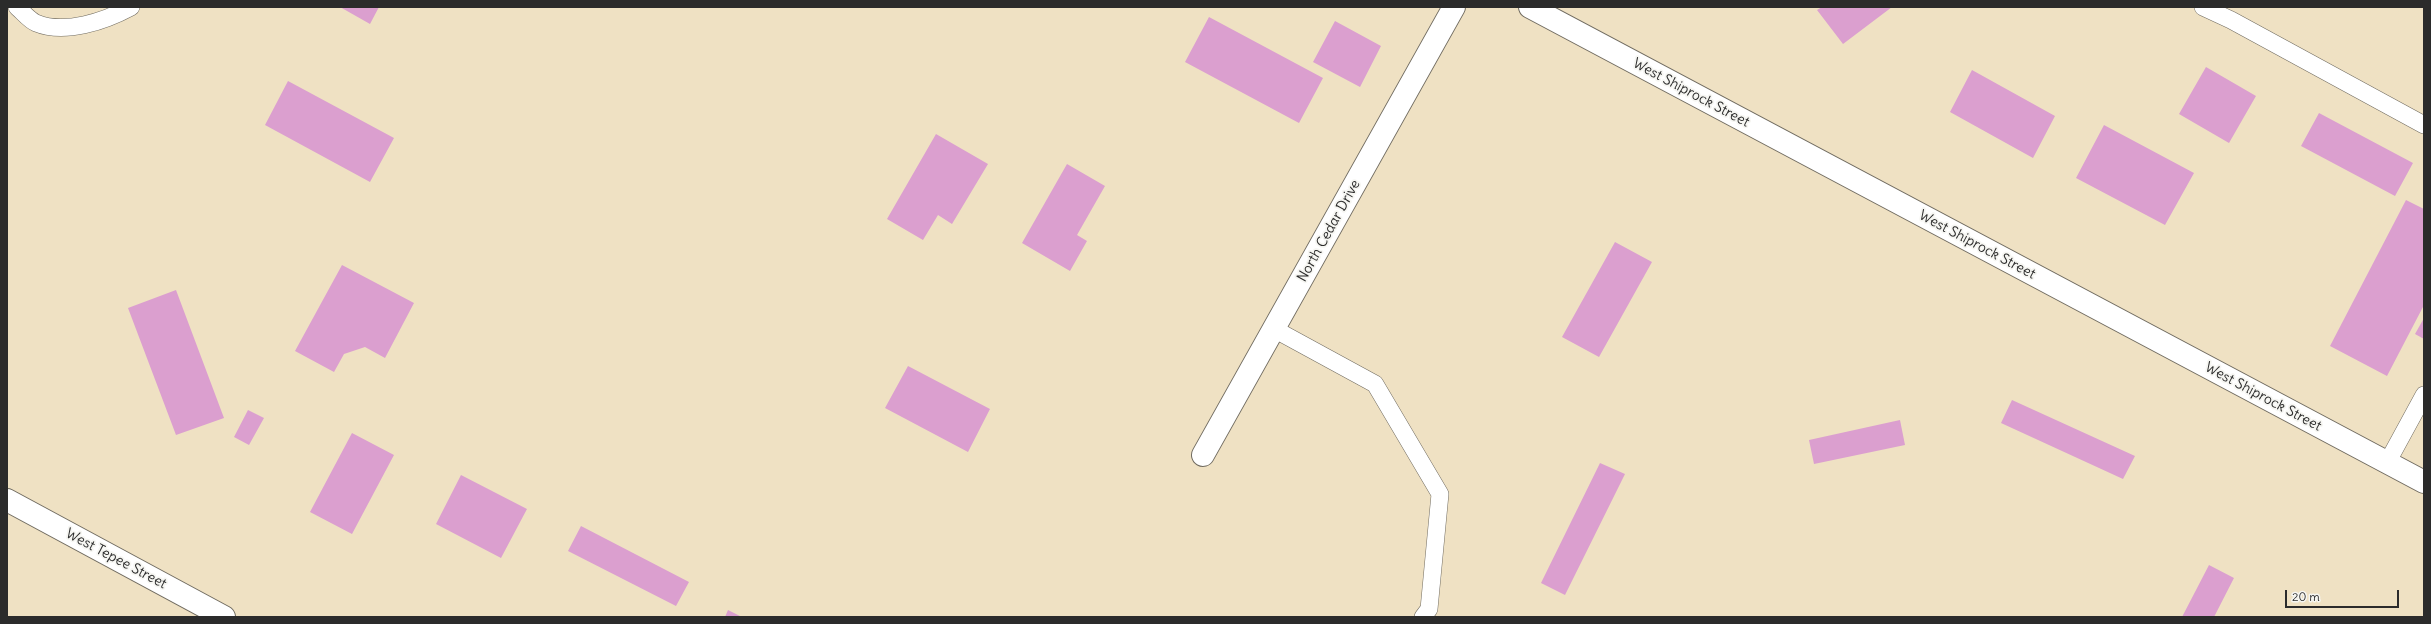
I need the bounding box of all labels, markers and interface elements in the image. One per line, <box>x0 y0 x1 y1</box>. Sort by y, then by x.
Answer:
street label: West Shiprock Street <box>1630 55 1752 131</box>
street label: North Cedar Drive <box>1294 177 1364 285</box>
street label: West Shiprock Street <box>1916 207 2038 283</box>
street label: West Shiprock Street <box>2202 359 2324 435</box>
street label: West Tepee Street <box>63 525 169 593</box>
scale bar <box>2287 582 2401 608</box>
text: 20 m <box>2292 589 2320 604</box>

